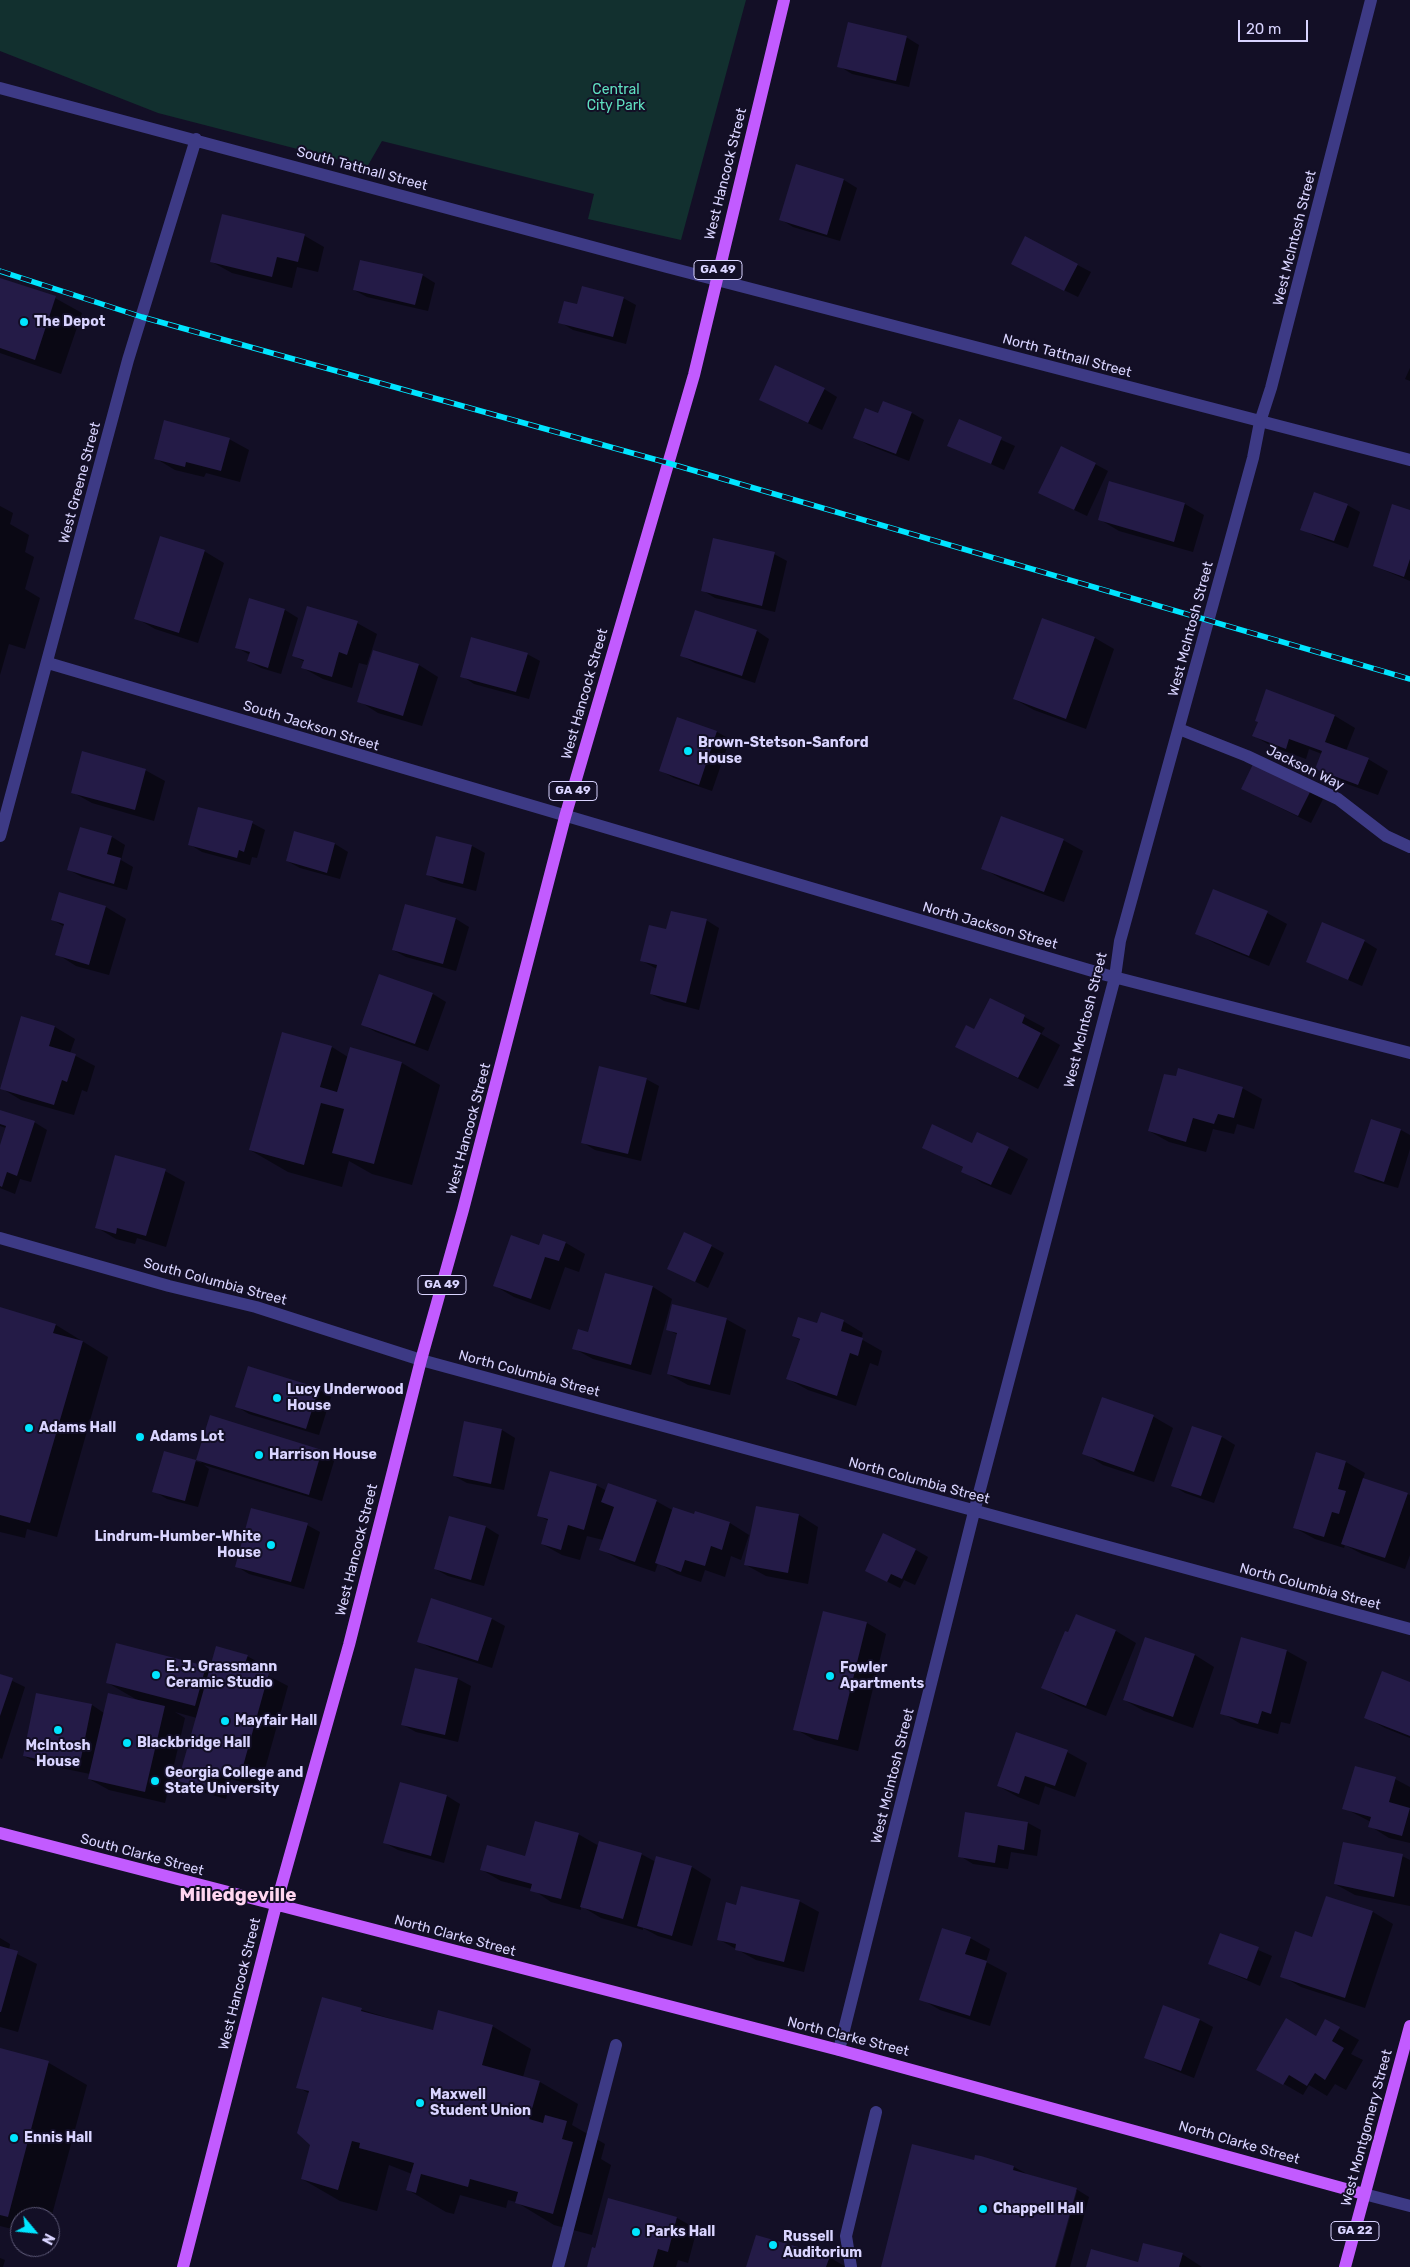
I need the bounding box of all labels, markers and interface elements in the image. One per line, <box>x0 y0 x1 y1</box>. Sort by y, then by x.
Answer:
scale bar <box>1240 10 1310 42</box>
text: 20 m <box>1246 20 1281 38</box>
park label: Central City Park <box>587 82 645 114</box>
street label: West Hancock Street <box>701 106 751 242</box>
street label: South Tattnall Street <box>295 143 429 195</box>
street label: West McIntosh Street <box>1270 169 1320 307</box>
road number: GA 49 <box>694 260 742 280</box>
place label: The Depot <box>34 314 105 330</box>
marker: The Depot <box>18 316 30 328</box>
street label: North Tattnall Street <box>1001 331 1133 381</box>
street label: West Greene Street <box>56 420 104 546</box>
street label: West McIntosh Street <box>1165 560 1217 698</box>
street label: West Hancock Street <box>558 626 612 762</box>
street label: South Jackson Street <box>241 697 381 755</box>
place label: Brown-Stetson-Sanford House <box>698 735 869 768</box>
street label: Jackson Way <box>1263 742 1347 794</box>
marker: Brown-Stetson-Sanford House <box>682 745 694 757</box>
road number: GA 49 <box>549 781 597 800</box>
street label: North Jackson Street <box>921 899 1059 953</box>
street label: West McIntosh Street <box>1061 951 1111 1089</box>
street label: West Hancock Street <box>443 1061 495 1197</box>
street label: South Columbia Street <box>142 1255 288 1309</box>
road number: GA 49 <box>418 1276 466 1294</box>
street label: North Columbia Street <box>457 1347 601 1401</box>
place label: Lucy Underwood House <box>287 1382 404 1414</box>
marker: Lucy Underwood House <box>271 1392 283 1404</box>
place label: Adams Hall <box>39 1420 116 1436</box>
marker: Adams Hall <box>23 1422 35 1434</box>
place label: Adams Lot <box>150 1429 224 1445</box>
marker: Adams Lot <box>134 1431 146 1443</box>
place label: Harrison House <box>269 1447 377 1463</box>
marker: Harrison House <box>253 1449 265 1461</box>
street label: North Columbia Street <box>847 1454 991 1508</box>
street label: West Hancock Street <box>332 1482 382 1618</box>
place label: Lindrum-Humber-White House <box>94 1529 261 1561</box>
marker: Lindrum-Humber-White House <box>265 1539 277 1551</box>
street label: North Columbia Street <box>1238 1560 1382 1614</box>
place label: E. J. Grassmann Ceramic Studio <box>166 1659 277 1691</box>
place label: Fowler Apartments <box>840 1660 924 1692</box>
marker: E. J. Grassmann Ceramic Studio <box>150 1669 162 1681</box>
marker: Fowler Apartments <box>824 1670 836 1682</box>
street label: West McIntosh Street <box>868 1707 918 1845</box>
place label: Mayfair Hall <box>235 1713 317 1729</box>
marker: Mayfair Hall <box>219 1715 231 1727</box>
marker: McIntosh House <box>52 1724 64 1736</box>
place label: Blackbridge Hall <box>137 1735 250 1751</box>
marker: Blackbridge Hall <box>121 1737 133 1749</box>
place label: McIntosh House <box>25 1738 91 1770</box>
place label: Georgia College and State University <box>165 1765 303 1798</box>
marker: Georgia College and State University <box>149 1775 161 1787</box>
street label: South Clarke Street <box>78 1830 206 1880</box>
district label: Milledgeville <box>179 1885 297 1907</box>
street label: North Clarke Street <box>392 1912 518 1960</box>
street label: West Hancock Street <box>215 1916 265 2052</box>
street label: North Clarke Street <box>785 2014 911 2060</box>
street label: West Montgomery Street <box>1338 2048 1396 2208</box>
place label: Maxwell Student Union <box>430 2087 531 2120</box>
marker: Maxwell Student Union <box>414 2097 426 2109</box>
street label: North Clarke Street <box>1177 2118 1301 2168</box>
place label: Ennis Hall <box>24 2130 92 2146</box>
marker: Ennis Hall <box>8 2132 20 2144</box>
place label: Chappell Hall <box>993 2201 1084 2217</box>
marker: Chappell Hall <box>977 2203 989 2215</box>
north arrow <box>10 2207 60 2257</box>
road number: GA 22 <box>1331 2222 1379 2240</box>
place label: Parks Hall <box>646 2224 715 2240</box>
marker: Parks Hall <box>630 2226 642 2238</box>
place label: Russell Auditorium <box>783 2229 862 2262</box>
text: N <box>38 2230 58 2247</box>
marker: Russell Auditorium <box>767 2239 779 2251</box>

